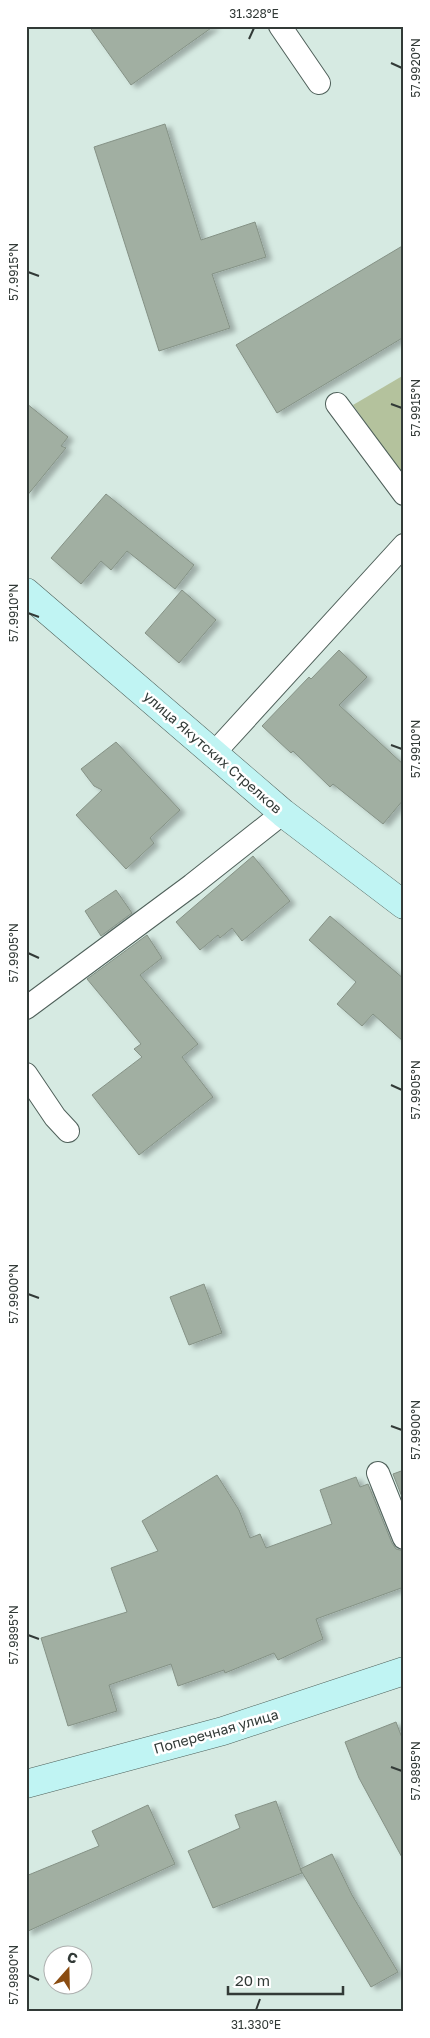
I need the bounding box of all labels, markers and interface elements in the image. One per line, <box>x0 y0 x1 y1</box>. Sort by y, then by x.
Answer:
text: 31.328°E <box>229 6 279 21</box>
text: 57.9920°N <box>408 38 423 98</box>
text: 57.9915°N <box>6 243 21 301</box>
text: 57.9915°N <box>408 379 423 437</box>
text: 57.9910°N <box>6 584 21 642</box>
street label: улица Якутских Стрелков <box>140 687 286 817</box>
text: 57.9910°N <box>408 720 423 778</box>
text: 57.9905°N <box>6 923 21 983</box>
text: 57.9905°N <box>408 1060 423 1120</box>
text: 57.9900°N <box>6 1264 21 1324</box>
text: 57.9900°N <box>408 1400 423 1460</box>
text: 57.9895°N <box>6 1605 21 1665</box>
street label: Поперечная улица <box>152 1705 280 1757</box>
text: 57.9895°N <box>408 1741 423 1801</box>
text: 57.9890°N <box>6 1945 21 2005</box>
north arrow <box>42 1946 92 1996</box>
text: С <box>65 1948 80 1967</box>
scale bar <box>228 1963 342 1995</box>
text: 20 m <box>235 1971 270 1989</box>
text: 31.330°E <box>231 2017 281 2032</box>

